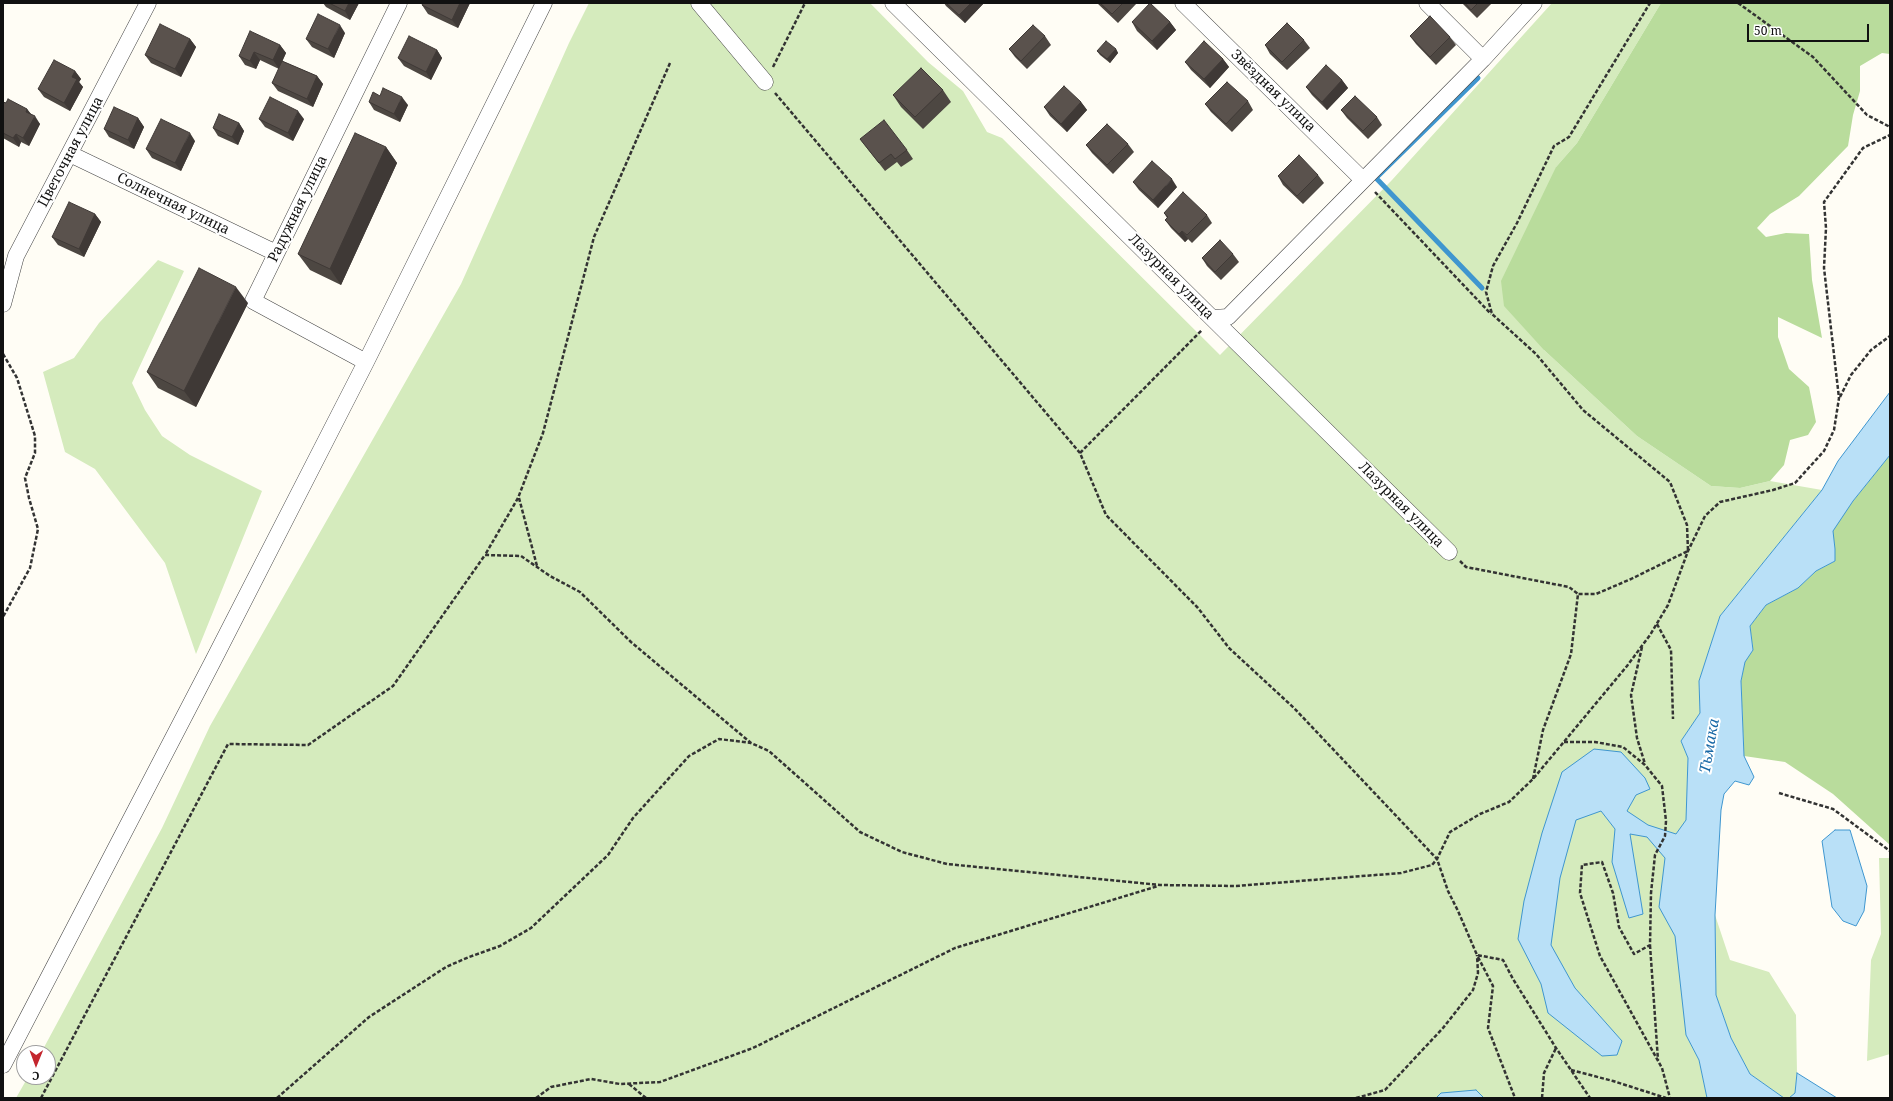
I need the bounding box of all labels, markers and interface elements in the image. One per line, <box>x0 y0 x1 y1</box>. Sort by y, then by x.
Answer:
scale bar <box>1749 16 1871 42</box>
text: 50 m <box>1754 22 1782 39</box>
street label: Звёздная улица <box>1227 46 1319 136</box>
street label: Цветочная улица <box>35 94 107 210</box>
street label: Радужная улица <box>265 153 331 265</box>
street label: Солнечная улица <box>114 169 232 239</box>
street label: Лазурная улица <box>1125 231 1217 323</box>
street label: Лазурная улица <box>1355 459 1447 551</box>
water label: Тьмака <box>1696 717 1724 775</box>
north arrow <box>16 1045 56 1085</box>
text: С <box>32 1069 40 1084</box>

